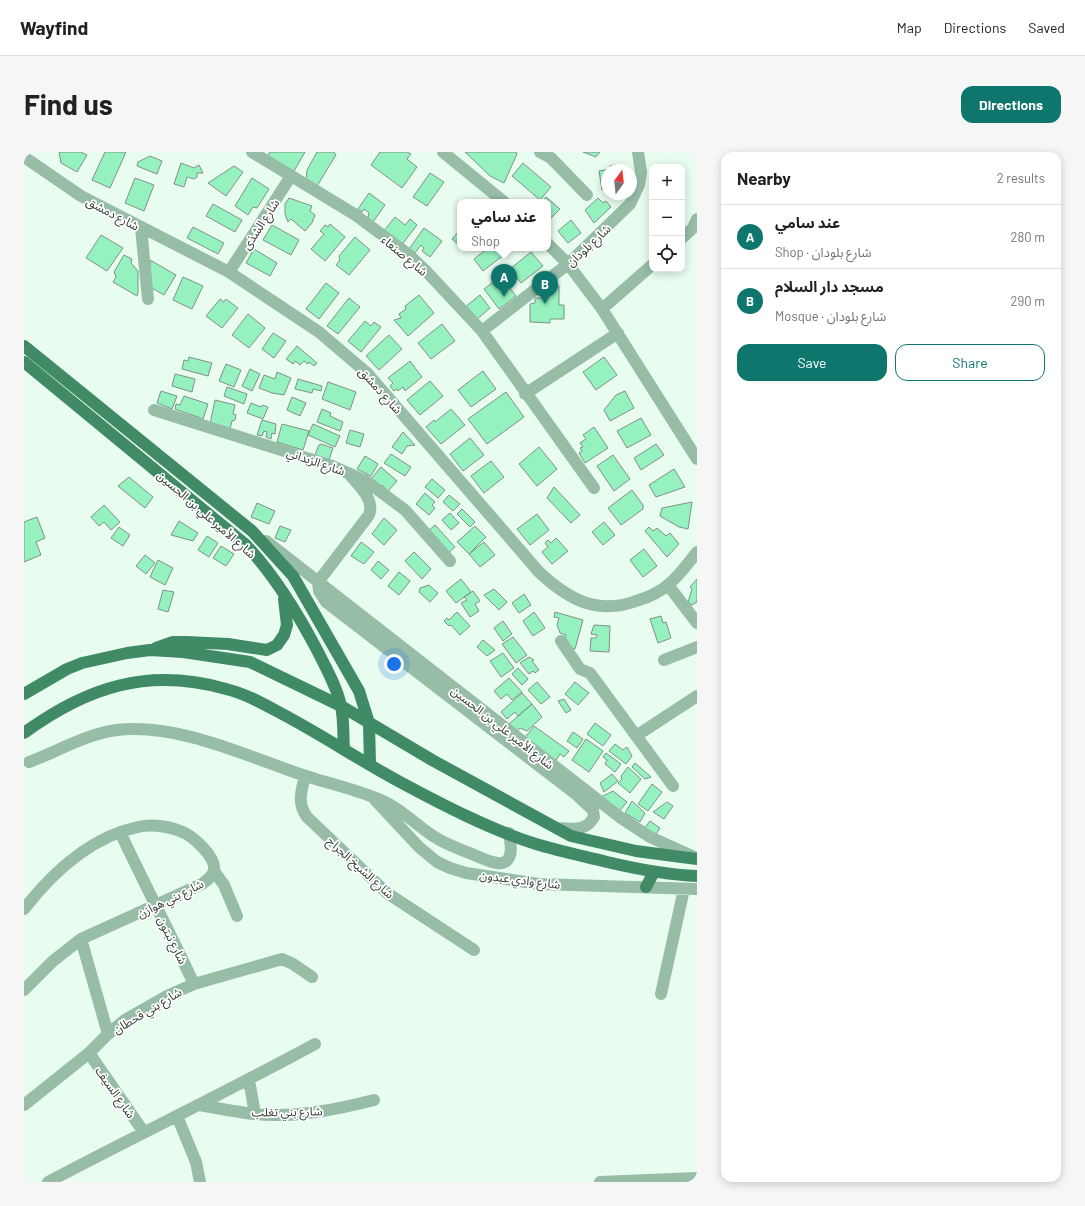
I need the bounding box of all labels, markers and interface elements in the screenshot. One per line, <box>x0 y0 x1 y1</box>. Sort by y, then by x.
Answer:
text: Wayfind <box>20 16 88 39</box>
text: Map <box>897 19 922 36</box>
text: Directions <box>944 19 1006 36</box>
text: Saved <box>1028 19 1065 36</box>
button: Directions <box>961 86 1061 123</box>
text: Find us <box>24 87 113 121</box>
north arrow <box>601 164 637 200</box>
map controls <box>649 164 685 272</box>
button: + <box>649 164 685 200</box>
text: Nearby <box>737 168 791 188</box>
text: 2 results <box>997 170 1045 186</box>
street label: شارع دمشق <box>83 193 142 235</box>
street label: شارع الشذى <box>238 196 284 254</box>
popup <box>457 199 551 251</box>
button: − <box>649 200 685 236</box>
text: عند سامي <box>471 207 537 225</box>
text: عند سامي <box>775 213 840 231</box>
street label: شارع بلودان <box>563 221 615 271</box>
text: A <box>746 229 754 245</box>
text: 280 m <box>1011 229 1045 245</box>
street label: شارع صنعاء <box>377 232 431 280</box>
text: Shop <box>471 233 500 249</box>
button: locate <box>649 236 685 272</box>
text: Shop · شارع بلودان <box>775 244 871 260</box>
pin: A <box>491 264 517 297</box>
pin: B <box>532 271 558 304</box>
text: مسجد دار السلام <box>775 277 884 295</box>
text: B <box>746 293 754 309</box>
text: 290 m <box>1011 293 1045 309</box>
text: Mosque · شارع بلودان <box>775 308 886 324</box>
button: Save <box>737 344 887 381</box>
button: Share <box>895 344 1045 381</box>
street label: شارع دمشق <box>354 364 406 418</box>
street label: شارع الزبداني <box>284 445 347 481</box>
street label: شارع الأمير علي بن الحسين <box>152 467 259 563</box>
your location <box>384 654 404 674</box>
street label: شارع الأمير علي بن الحسين <box>447 683 557 774</box>
street label: شارع الشيخ الجراح <box>323 833 397 903</box>
street label: شارع وادي عبدون <box>478 867 561 895</box>
street label: شارع بني هوازن <box>134 876 207 924</box>
street label: شارع نبتون <box>153 914 191 968</box>
street label: شارع بني قحطان <box>110 984 186 1039</box>
street label: شارع السيف <box>91 1064 139 1122</box>
street label: شارع بني تغلب <box>251 1103 323 1122</box>

